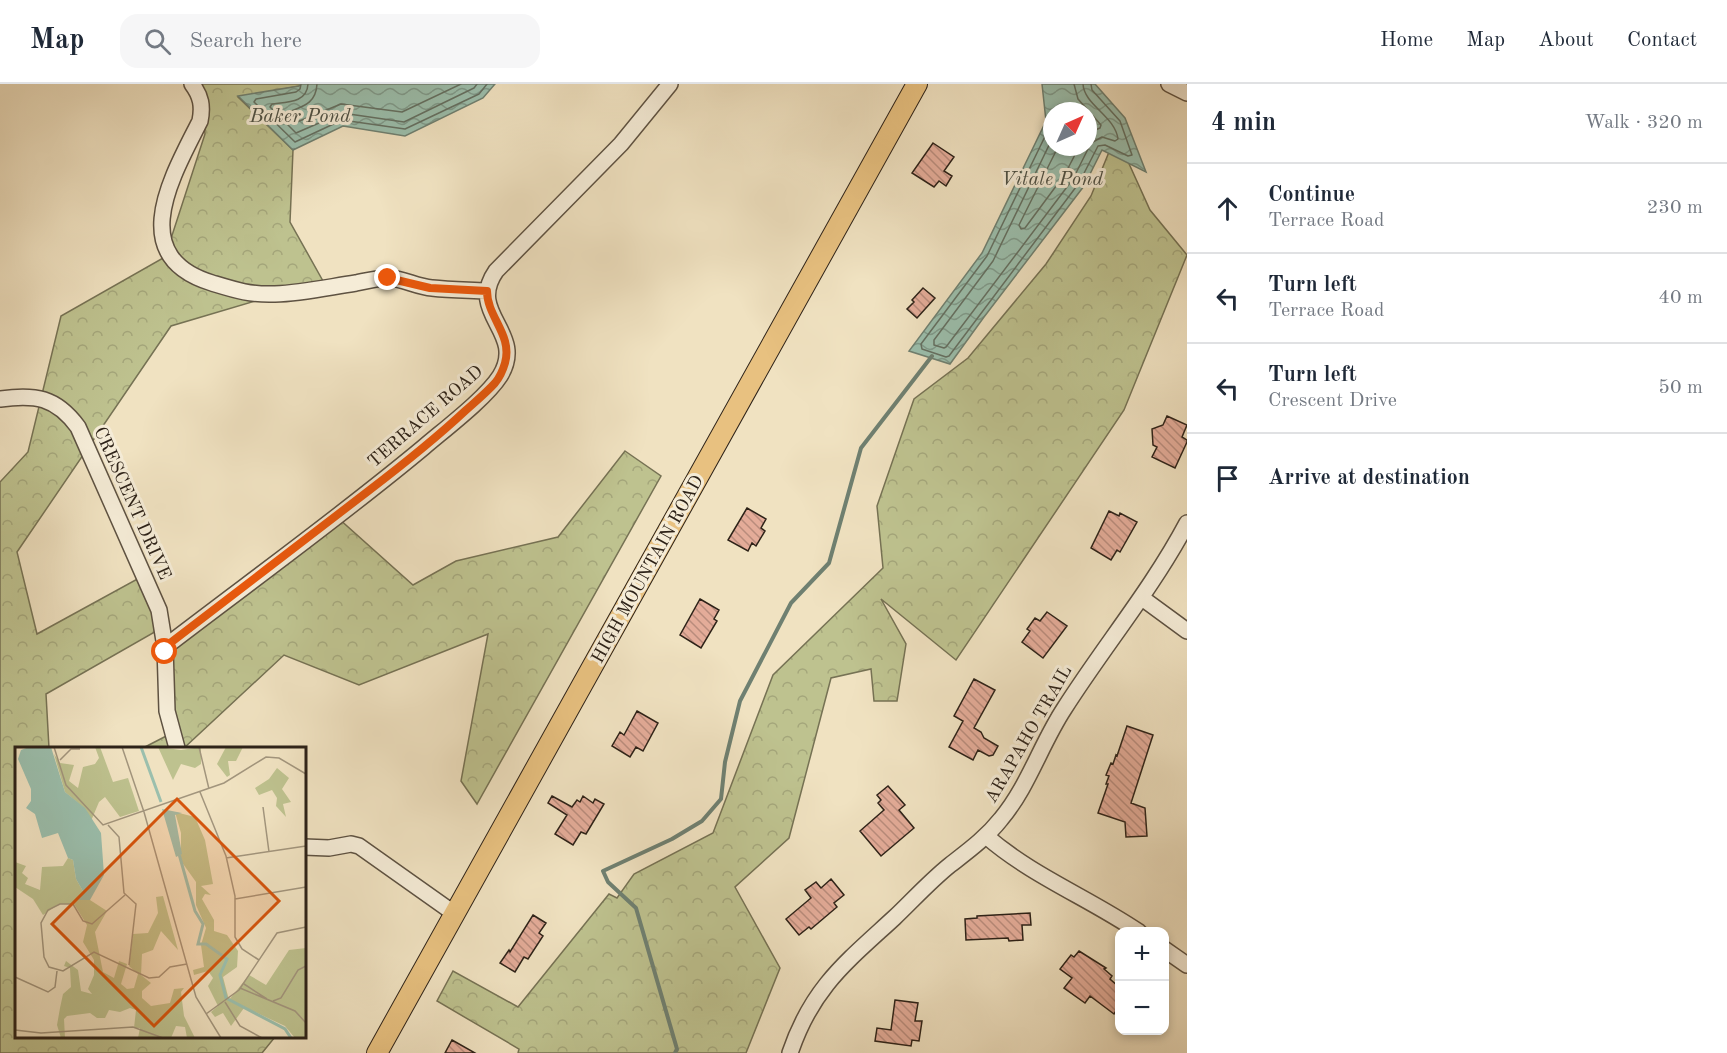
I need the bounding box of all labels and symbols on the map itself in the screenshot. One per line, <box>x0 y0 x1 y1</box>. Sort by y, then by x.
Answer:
north arrow <box>1043 102 1097 156</box>
water label: Baker Pond <box>248 107 351 127</box>
water label: Vitale Pond <box>1001 170 1103 190</box>
route end <box>374 264 400 290</box>
street label: TERRACE ROAD <box>365 362 487 471</box>
street label: CRESCENT DRIVE <box>90 424 174 582</box>
street label: HIGH MOUNTAIN ROAD <box>589 472 707 667</box>
route start <box>151 638 177 664</box>
street label: ARAPAHO TRAIL <box>982 663 1076 806</box>
inset map <box>15 747 306 1038</box>

